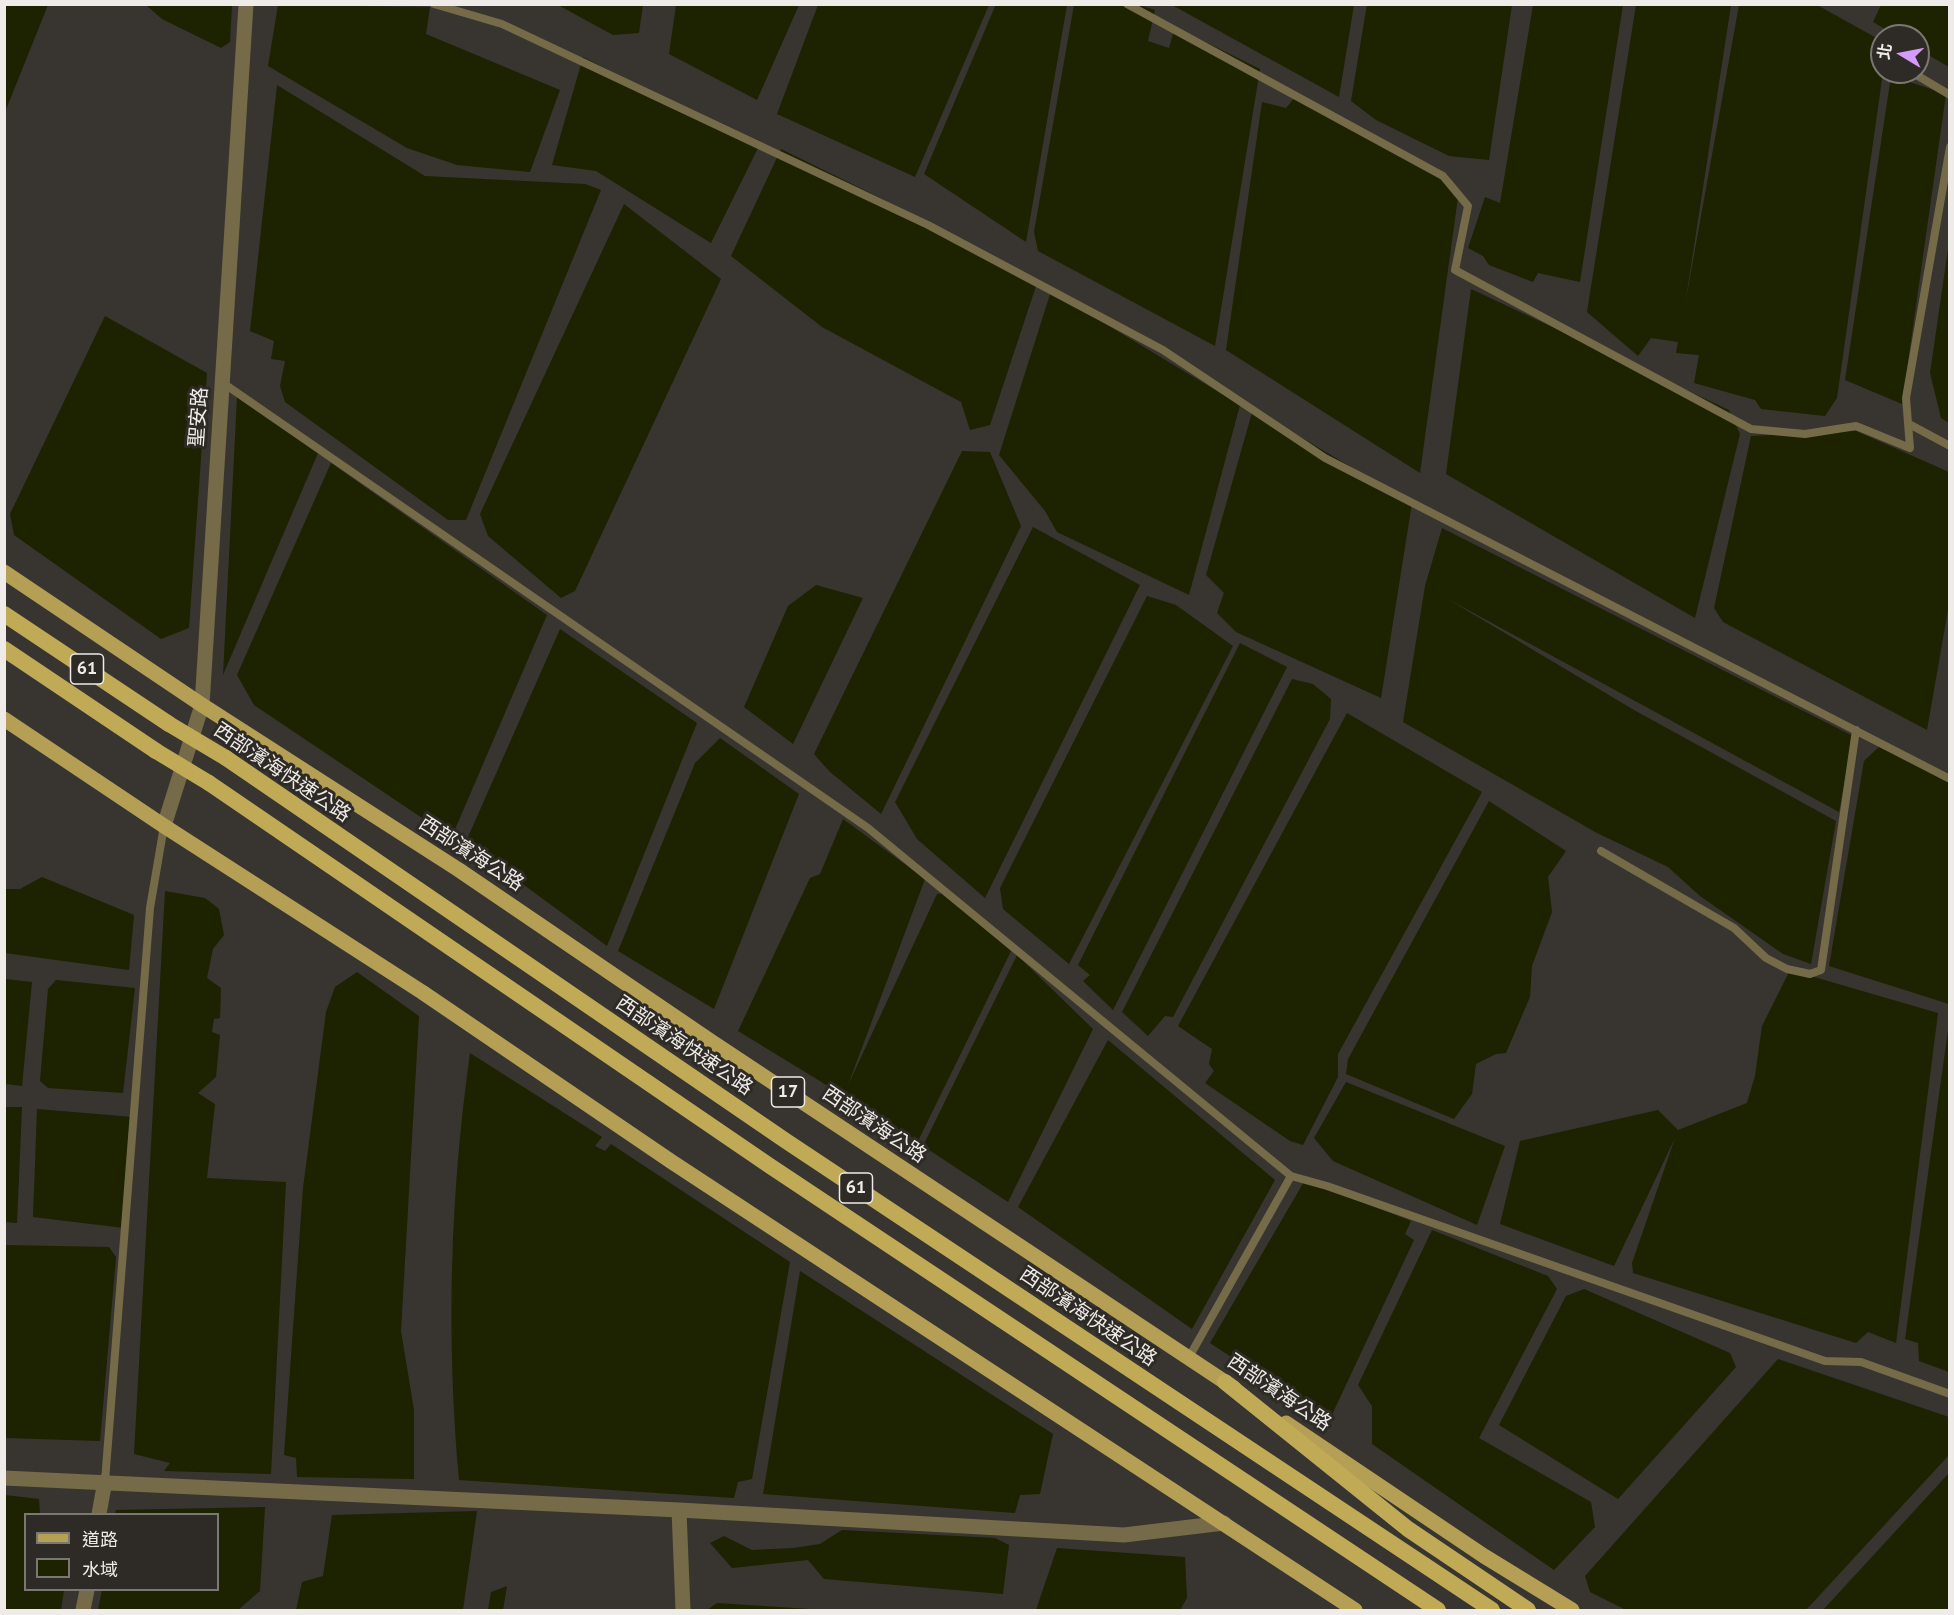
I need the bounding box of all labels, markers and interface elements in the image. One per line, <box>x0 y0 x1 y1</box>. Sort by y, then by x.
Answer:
north arrow <box>1870 24 1930 84</box>
text: 北 <box>1873 42 1895 61</box>
street label: 聖安路 <box>185 386 213 448</box>
road number: 61 <box>70 654 104 684</box>
street label: 西部濱海快速公路 <box>209 718 355 828</box>
street label: 西部濱海公路 <box>414 811 528 897</box>
street label: 西部濱海快速公路 <box>611 991 757 1101</box>
road number: 17 <box>772 1077 804 1107</box>
street label: 西部濱海公路 <box>818 1082 930 1168</box>
road number: 61 <box>840 1173 872 1203</box>
street label: 西部濱海快速公路 <box>1015 1262 1161 1372</box>
street label: 西部濱海公路 <box>1223 1350 1335 1436</box>
legend <box>24 1513 219 1591</box>
text: 道路 <box>82 1528 118 1551</box>
text: 水域 <box>82 1558 118 1581</box>

